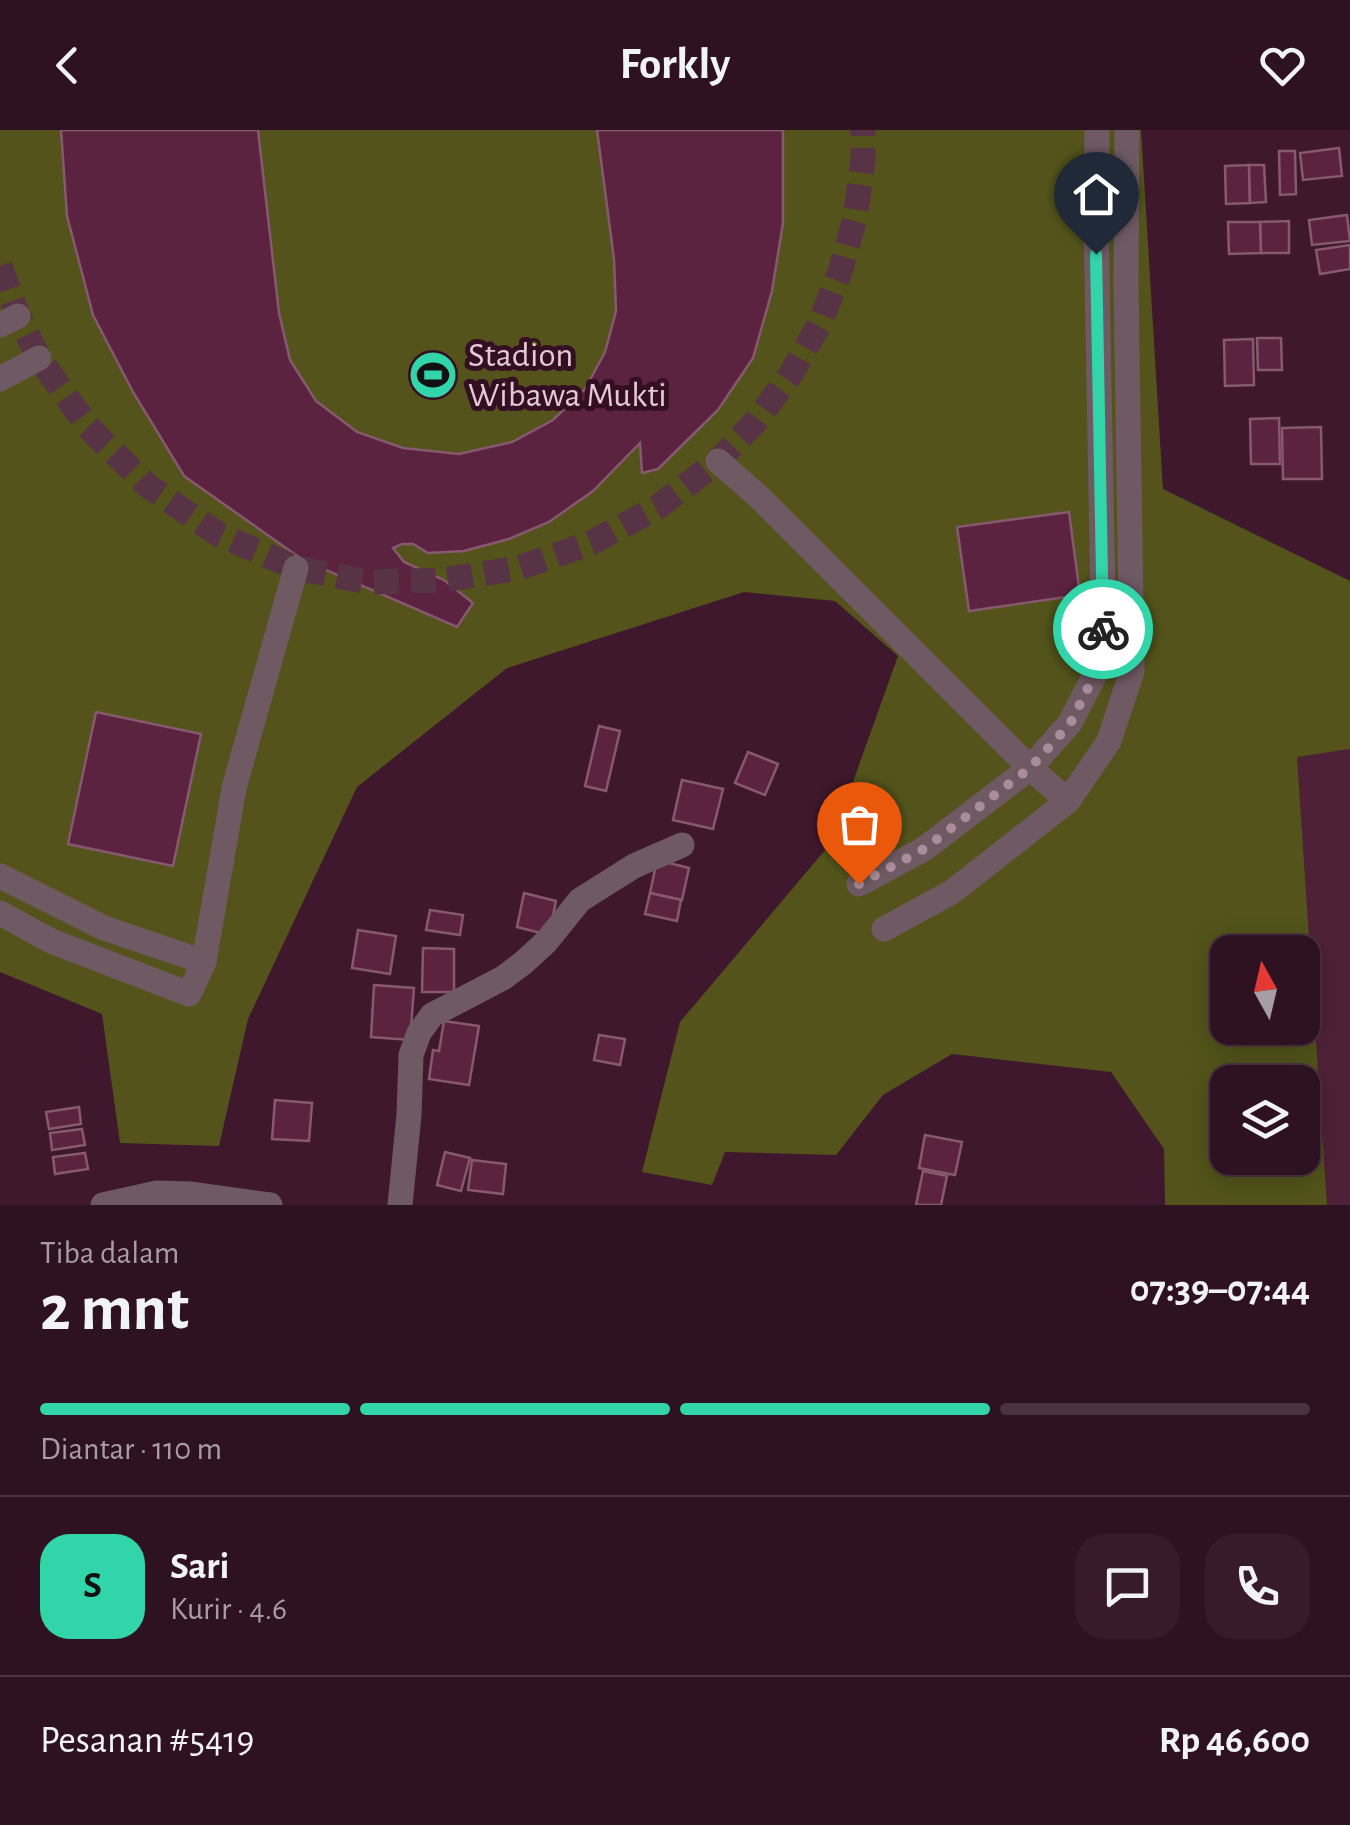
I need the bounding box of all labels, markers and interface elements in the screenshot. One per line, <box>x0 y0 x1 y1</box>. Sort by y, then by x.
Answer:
icon: back <box>40 38 95 93</box>
icon: heart <box>1255 38 1310 93</box>
text: Forkly <box>620 42 730 87</box>
pin <box>1054 152 1139 255</box>
icon: home <box>1069 167 1124 222</box>
place label: Stadion Wibawa Mukti <box>468 338 667 413</box>
sports icon: Stadion Wibawa Mukti <box>407 349 459 401</box>
courier <box>1053 579 1153 679</box>
icon: bike <box>1076 602 1131 657</box>
pin <box>817 782 902 885</box>
icon: bag <box>832 797 887 852</box>
north arrow <box>1210 935 1320 1045</box>
map controls <box>1210 935 1320 1175</box>
button: layers <box>1210 1065 1320 1175</box>
text: Tiba dalam <box>40 1237 179 1269</box>
text: 07:39–07:44 <box>1130 1271 1310 1309</box>
text: 2 mnt <box>40 1277 189 1342</box>
text: Diantar · 110 m <box>40 1433 222 1465</box>
button: chat <box>1075 1534 1180 1639</box>
button: phone <box>1205 1534 1310 1639</box>
text: Sari <box>170 1548 230 1586</box>
text: S <box>83 1567 102 1605</box>
text: Kurir · 4.6 <box>170 1593 287 1625</box>
text: Pesanan #5419 <box>40 1722 254 1760</box>
text: Rp 46,600 <box>1159 1722 1310 1760</box>

